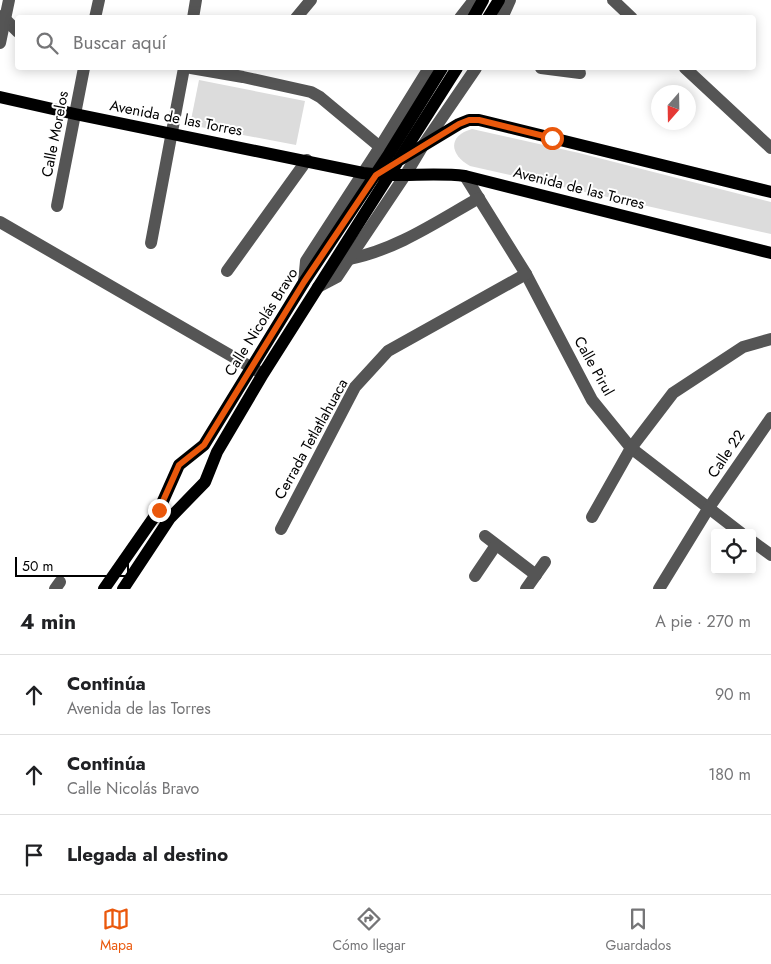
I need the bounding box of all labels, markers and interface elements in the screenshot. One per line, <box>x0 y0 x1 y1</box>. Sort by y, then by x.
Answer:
search box <box>15 15 756 70</box>
icon: search <box>33 29 61 57</box>
text: Buscar aquí <box>73 29 167 56</box>
north arrow <box>651 85 696 130</box>
street label: Calle Morelos <box>36 89 74 179</box>
street label: Avenida de las Torres <box>108 94 244 142</box>
route start <box>541 127 564 150</box>
street label: Avenida de las Torres <box>511 161 647 215</box>
street label: Calle Nicolás Bravo <box>219 264 303 380</box>
street label: Calle Pirul <box>569 332 619 400</box>
street label: Cerrada Tetlatlahuaca <box>269 375 353 503</box>
street label: Calle 22 <box>702 426 750 482</box>
route end <box>148 499 171 522</box>
map controls <box>711 529 756 574</box>
button: locate <box>711 529 756 574</box>
scale bar <box>15 554 129 577</box>
text: 50 m <box>22 556 53 576</box>
text: 4 min <box>20 607 76 637</box>
text: A pie · 270 m <box>655 610 751 633</box>
text: Continúa <box>67 670 146 697</box>
icon: ahead <box>20 681 48 709</box>
text: 90 m <box>715 683 751 706</box>
text: Avenida de las Torres <box>67 697 211 720</box>
text: Continúa <box>67 750 146 777</box>
icon: ahead <box>20 761 48 789</box>
text: 180 m <box>708 763 751 786</box>
text: Calle Nicolás Bravo <box>67 777 199 800</box>
icon: arrive <box>20 841 48 869</box>
text: Llegada al destino <box>67 841 228 868</box>
tab: Mapa <box>100 905 133 955</box>
tab: Cómo llegar <box>332 905 406 955</box>
tab: Guardados <box>605 905 671 955</box>

